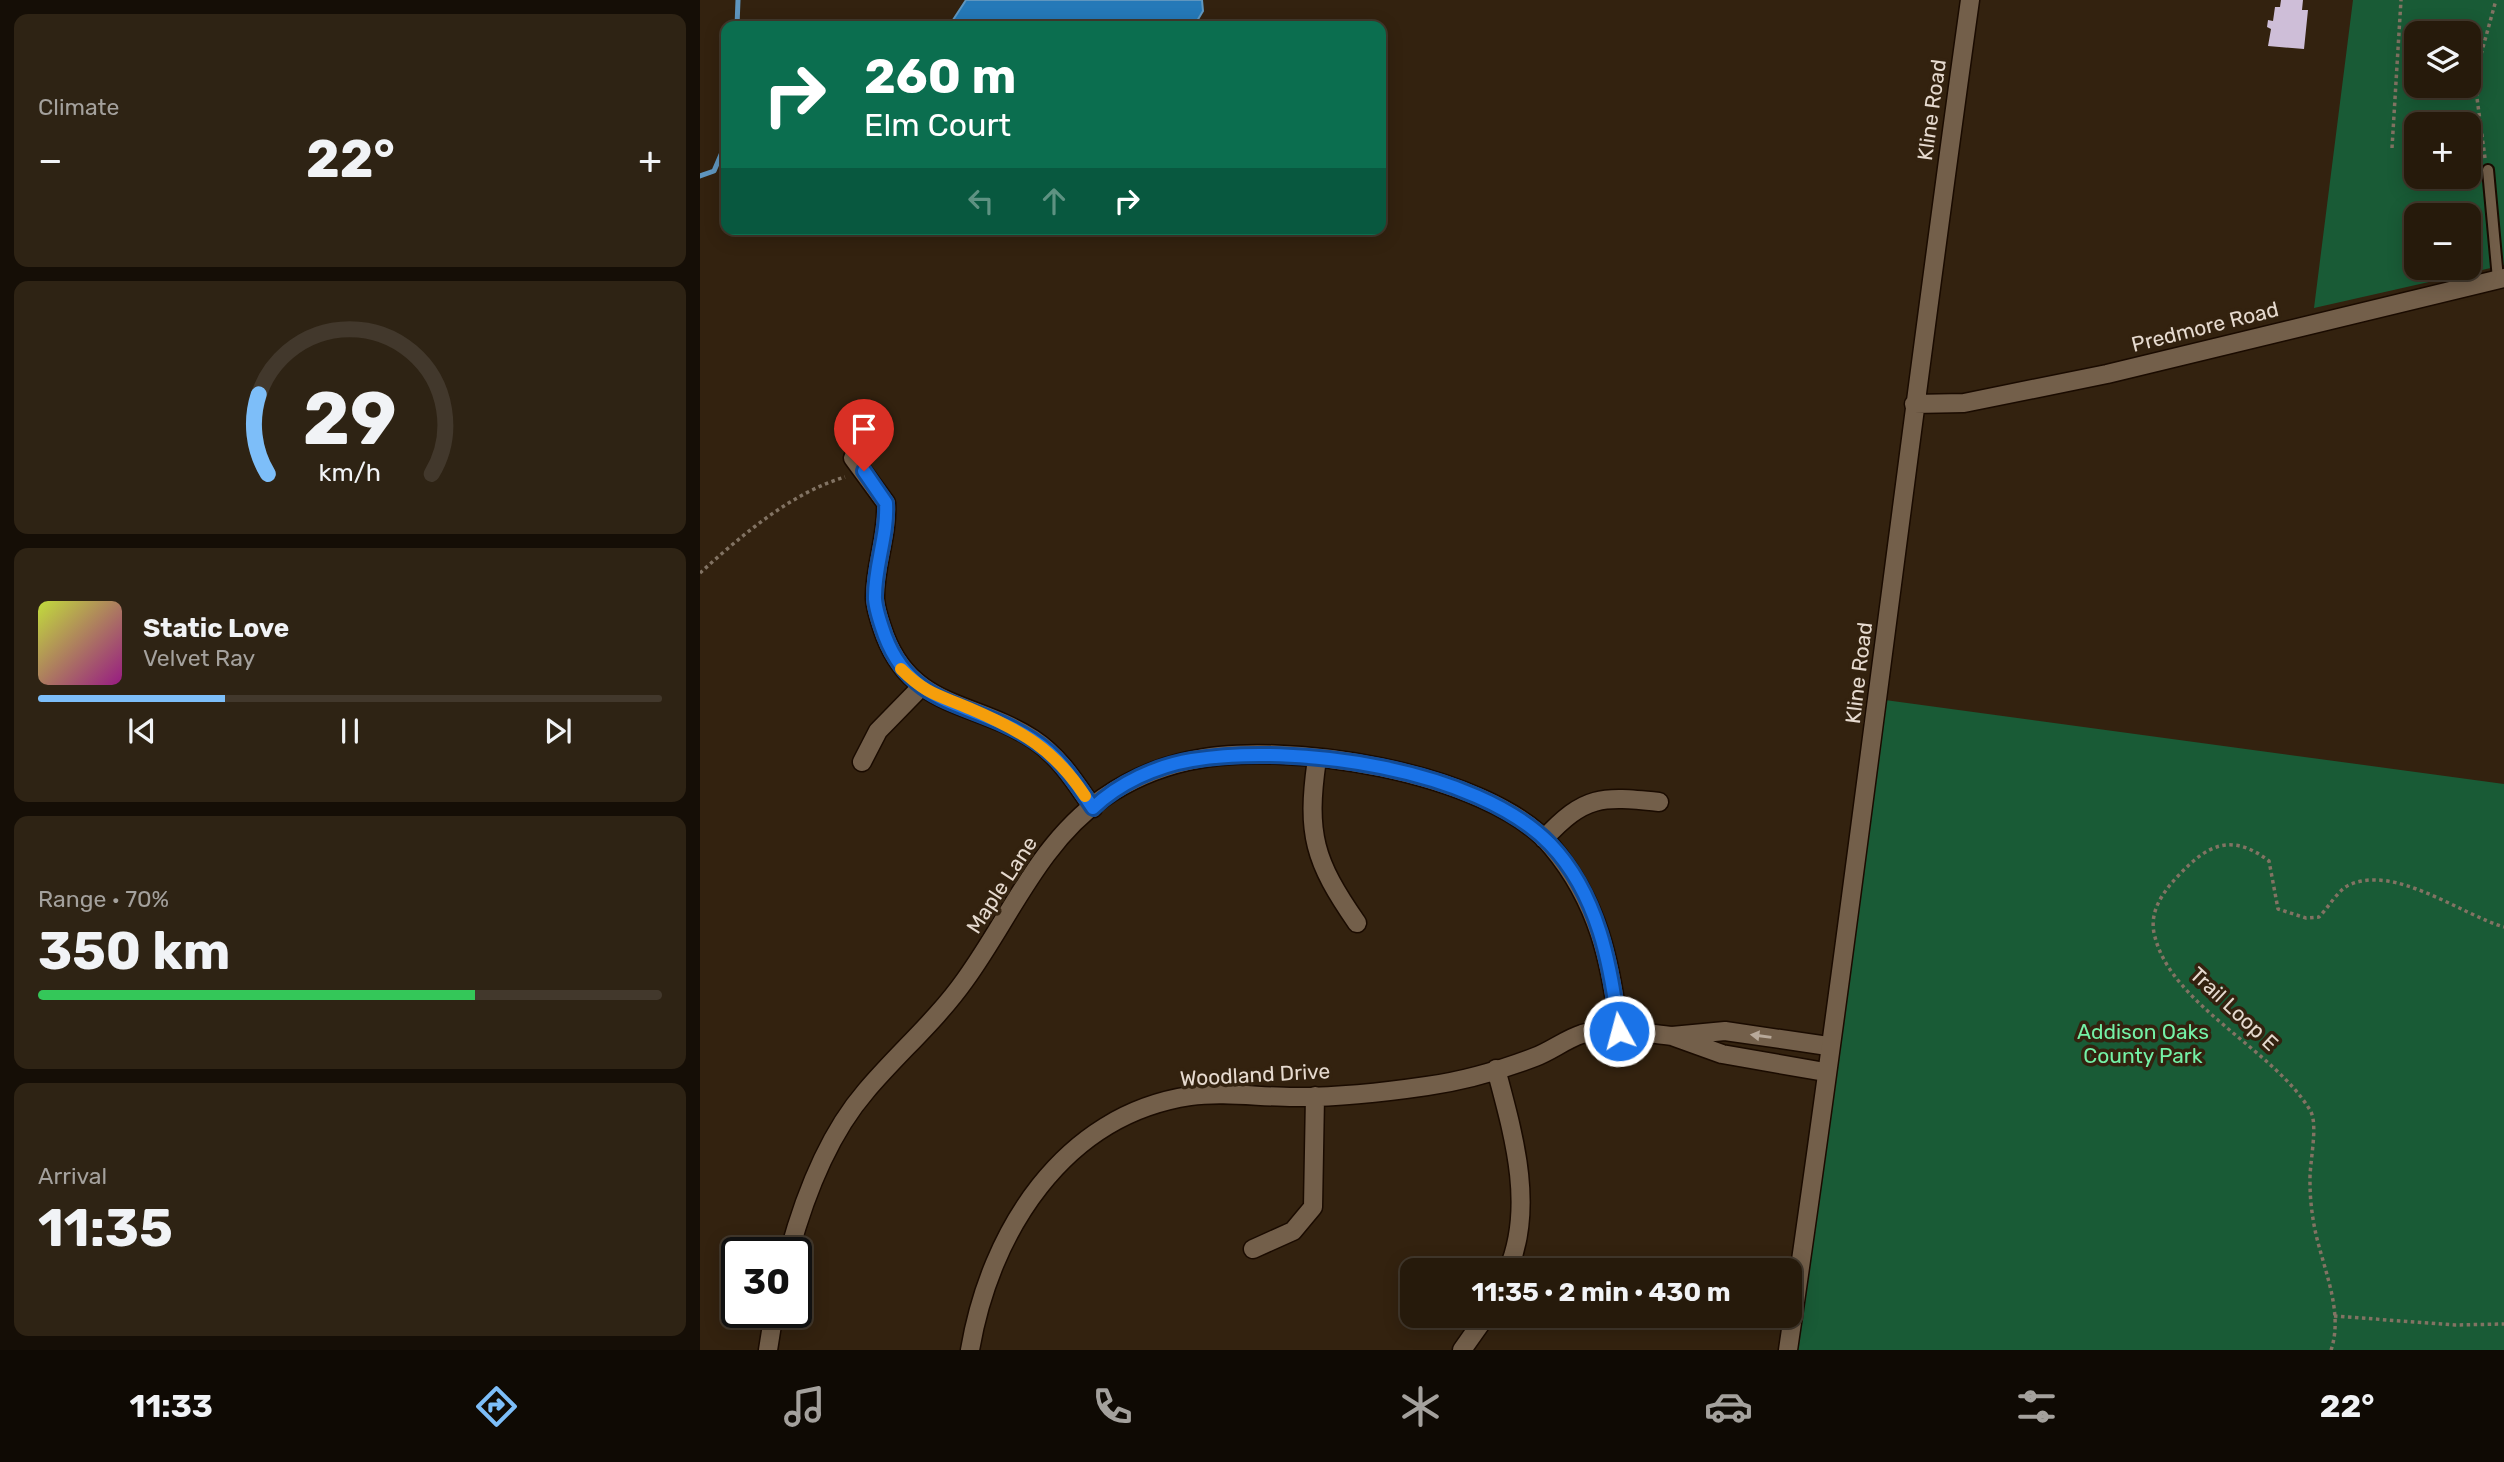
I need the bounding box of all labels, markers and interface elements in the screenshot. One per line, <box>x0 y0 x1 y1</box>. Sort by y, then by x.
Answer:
map controls <box>2404 21 2481 280</box>
button: layers <box>2404 21 2481 98</box>
text: 260 m <box>864 47 1016 105</box>
icon: right <box>749 49 840 140</box>
street label: Kline Road <box>1912 58 1951 162</box>
text: Climate <box>38 93 119 121</box>
text: Elm Court <box>864 106 1011 144</box>
button: + <box>2404 112 2481 189</box>
text: 22° <box>306 128 395 190</box>
text: − <box>38 137 63 183</box>
text: + <box>638 137 662 183</box>
icon: left <box>962 182 1000 220</box>
icon: ahead <box>1035 182 1073 220</box>
icon: right <box>1108 182 1146 220</box>
button: − <box>2404 203 2481 280</box>
street label: Predmore Road <box>2129 296 2281 357</box>
text: 29 <box>303 376 397 462</box>
pin <box>834 399 894 471</box>
icon: arrive <box>845 410 883 448</box>
text: km/h <box>319 458 381 487</box>
text: Static Love <box>143 613 289 644</box>
street label: Kline Road <box>1840 621 1877 725</box>
text: Velvet Ray <box>143 644 255 672</box>
icon: previous <box>123 712 161 750</box>
icon: pause <box>331 712 369 750</box>
icon: next <box>539 712 577 750</box>
street label: Maple Lane <box>961 831 1042 938</box>
text: Range · 70% <box>38 885 169 913</box>
text: 350 km <box>38 920 230 982</box>
street label: Trail Loop E <box>2185 962 2284 1056</box>
position arrow <box>1582 994 1656 1068</box>
park label: Addison Oaks County Park <box>2077 1019 2209 1068</box>
one-way arrow <box>1750 1030 1772 1041</box>
street label: Woodland Drive <box>1179 1058 1331 1091</box>
text: Arrival <box>38 1162 107 1190</box>
text: 11:35 <box>38 1197 173 1259</box>
speed limit sign: 30 <box>721 1237 812 1328</box>
text: 11:35 · 2 min · 430 m <box>1471 1277 1731 1308</box>
icon: directions <box>472 1382 521 1431</box>
icon: music <box>780 1382 829 1431</box>
icon: phone <box>1088 1382 1137 1431</box>
icon: climate <box>1396 1382 1445 1431</box>
icon: car <box>1704 1382 1753 1431</box>
icon: filters <box>2012 1382 2061 1431</box>
text: 11:33 <box>129 1387 213 1425</box>
text: 22° <box>2320 1387 2374 1425</box>

